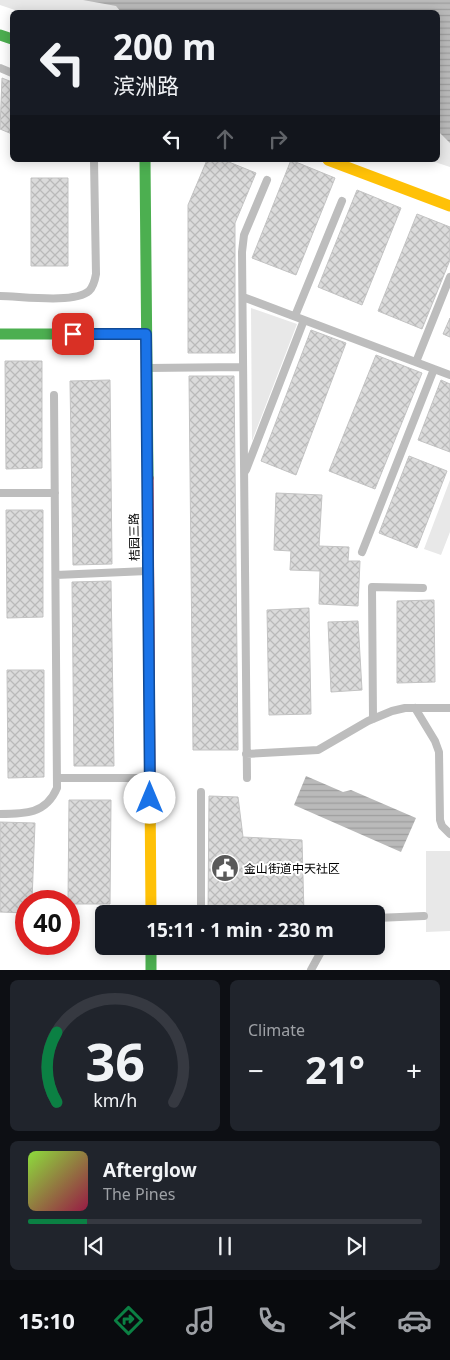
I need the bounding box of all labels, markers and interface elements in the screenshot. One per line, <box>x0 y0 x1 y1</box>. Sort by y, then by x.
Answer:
text: 200 m <box>113 23 216 70</box>
icon: left <box>30 30 95 95</box>
text: 滨洲路 <box>113 70 179 100</box>
icon: left <box>158 125 186 153</box>
icon: ahead <box>211 125 239 153</box>
icon: right <box>264 125 292 153</box>
pin <box>52 313 94 355</box>
icon: arrive <box>59 320 87 348</box>
street label: 桔园三路 <box>125 513 143 561</box>
position arrow <box>123 771 175 823</box>
public building icon: 金山街道中天社区 <box>210 853 240 883</box>
place label: 金山街道中天社区 <box>244 860 340 877</box>
speed limit sign: 40 <box>15 890 80 955</box>
text: 15:11 · 1 min · 230 m <box>146 917 334 943</box>
text: Climate <box>248 1019 305 1041</box>
text: 36 <box>85 1025 145 1096</box>
text: 21° <box>305 1043 365 1095</box>
text: − <box>248 1051 264 1089</box>
text: + <box>406 1051 422 1089</box>
text: km/h <box>93 1088 137 1112</box>
text: Afterglow <box>103 1157 197 1183</box>
text: The Pines <box>103 1183 175 1205</box>
icon: previous <box>80 1232 108 1260</box>
icon: pause <box>211 1232 239 1260</box>
icon: next <box>342 1232 370 1260</box>
icon: directions <box>111 1303 146 1338</box>
icon: music <box>183 1303 218 1338</box>
icon: phone <box>254 1303 289 1338</box>
icon: climate <box>325 1303 360 1338</box>
icon: car <box>397 1303 432 1338</box>
text: 15:10 <box>18 1305 75 1335</box>

